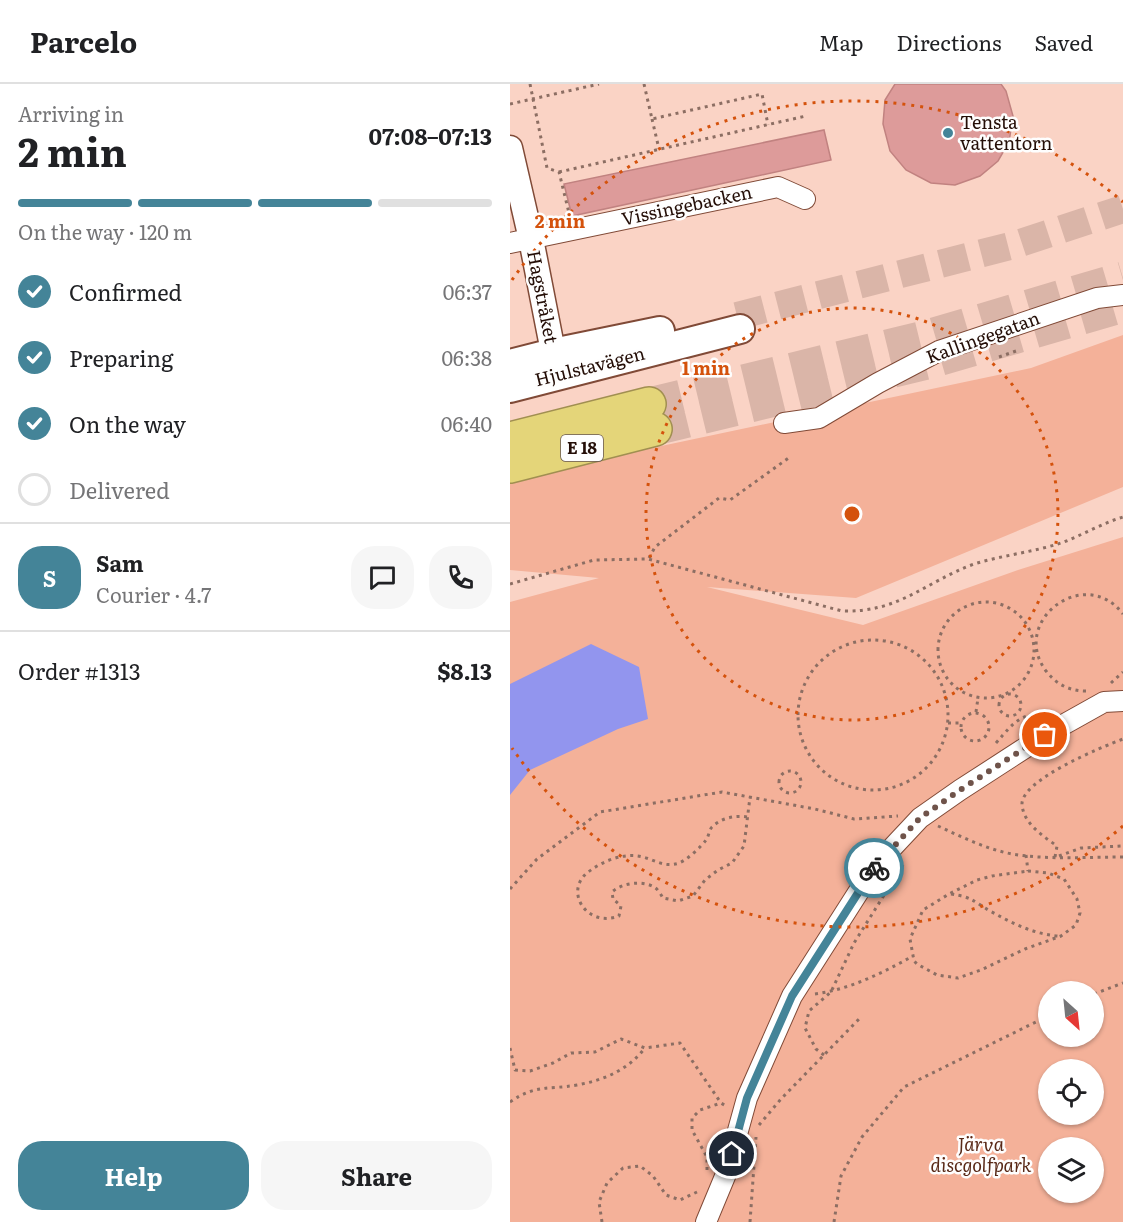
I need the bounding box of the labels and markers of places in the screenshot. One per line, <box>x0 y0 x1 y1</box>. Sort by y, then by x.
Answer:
place label: Tensta vattentorn <box>960 108 1053 156</box>
marker: Tensta vattentorn <box>941 126 955 140</box>
centre of rings <box>842 504 862 524</box>
pin <box>1019 709 1070 760</box>
pin <box>706 1128 757 1179</box>

